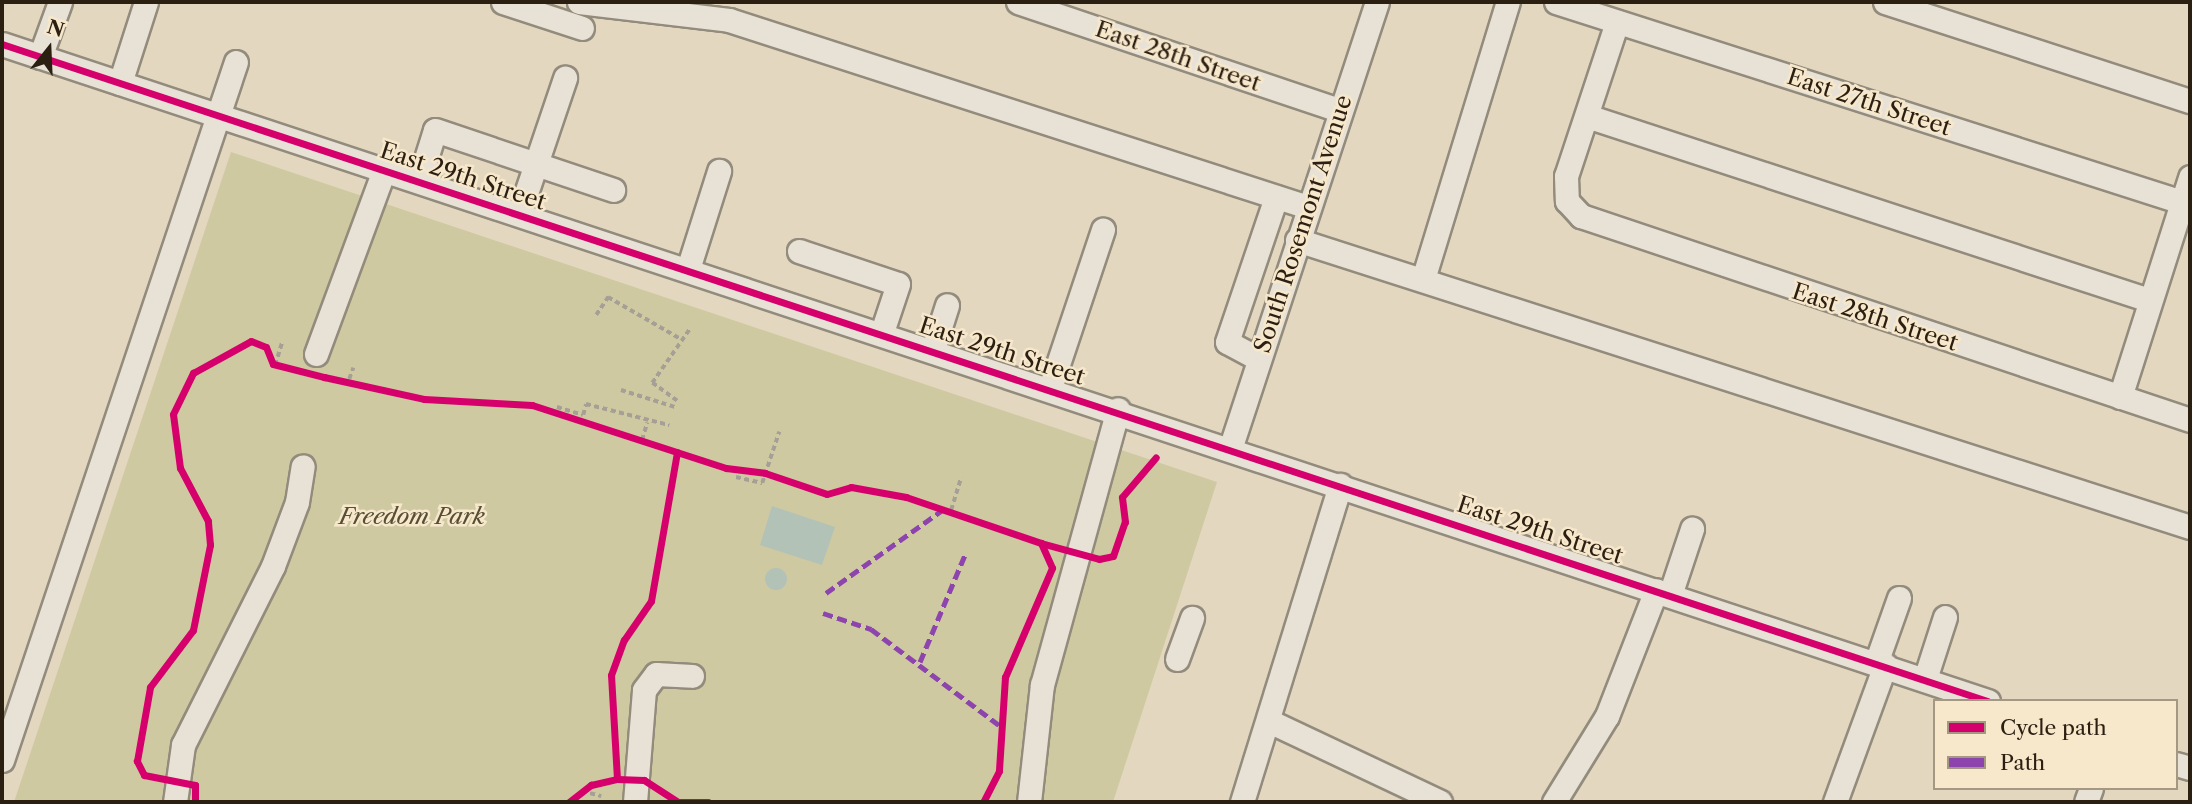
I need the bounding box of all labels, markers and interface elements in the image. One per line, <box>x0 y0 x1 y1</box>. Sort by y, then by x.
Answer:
north arrow <box>14 14 84 84</box>
text: N <box>44 15 67 42</box>
street label: East 28th Street <box>1092 15 1264 97</box>
street label: East 27th Street <box>1784 63 1954 141</box>
street label: South Rosemont Avenue <box>1248 91 1358 357</box>
street label: East 29th Street <box>377 136 549 216</box>
street label: East 28th Street <box>1789 277 1961 357</box>
street label: East 29th Street <box>916 311 1088 391</box>
street label: East 29th Street <box>1454 490 1626 570</box>
park label: Freedom Park <box>339 502 485 530</box>
legend <box>1933 699 2178 790</box>
text: Cycle path <box>2000 715 2107 740</box>
text: Path <box>2000 750 2045 775</box>

